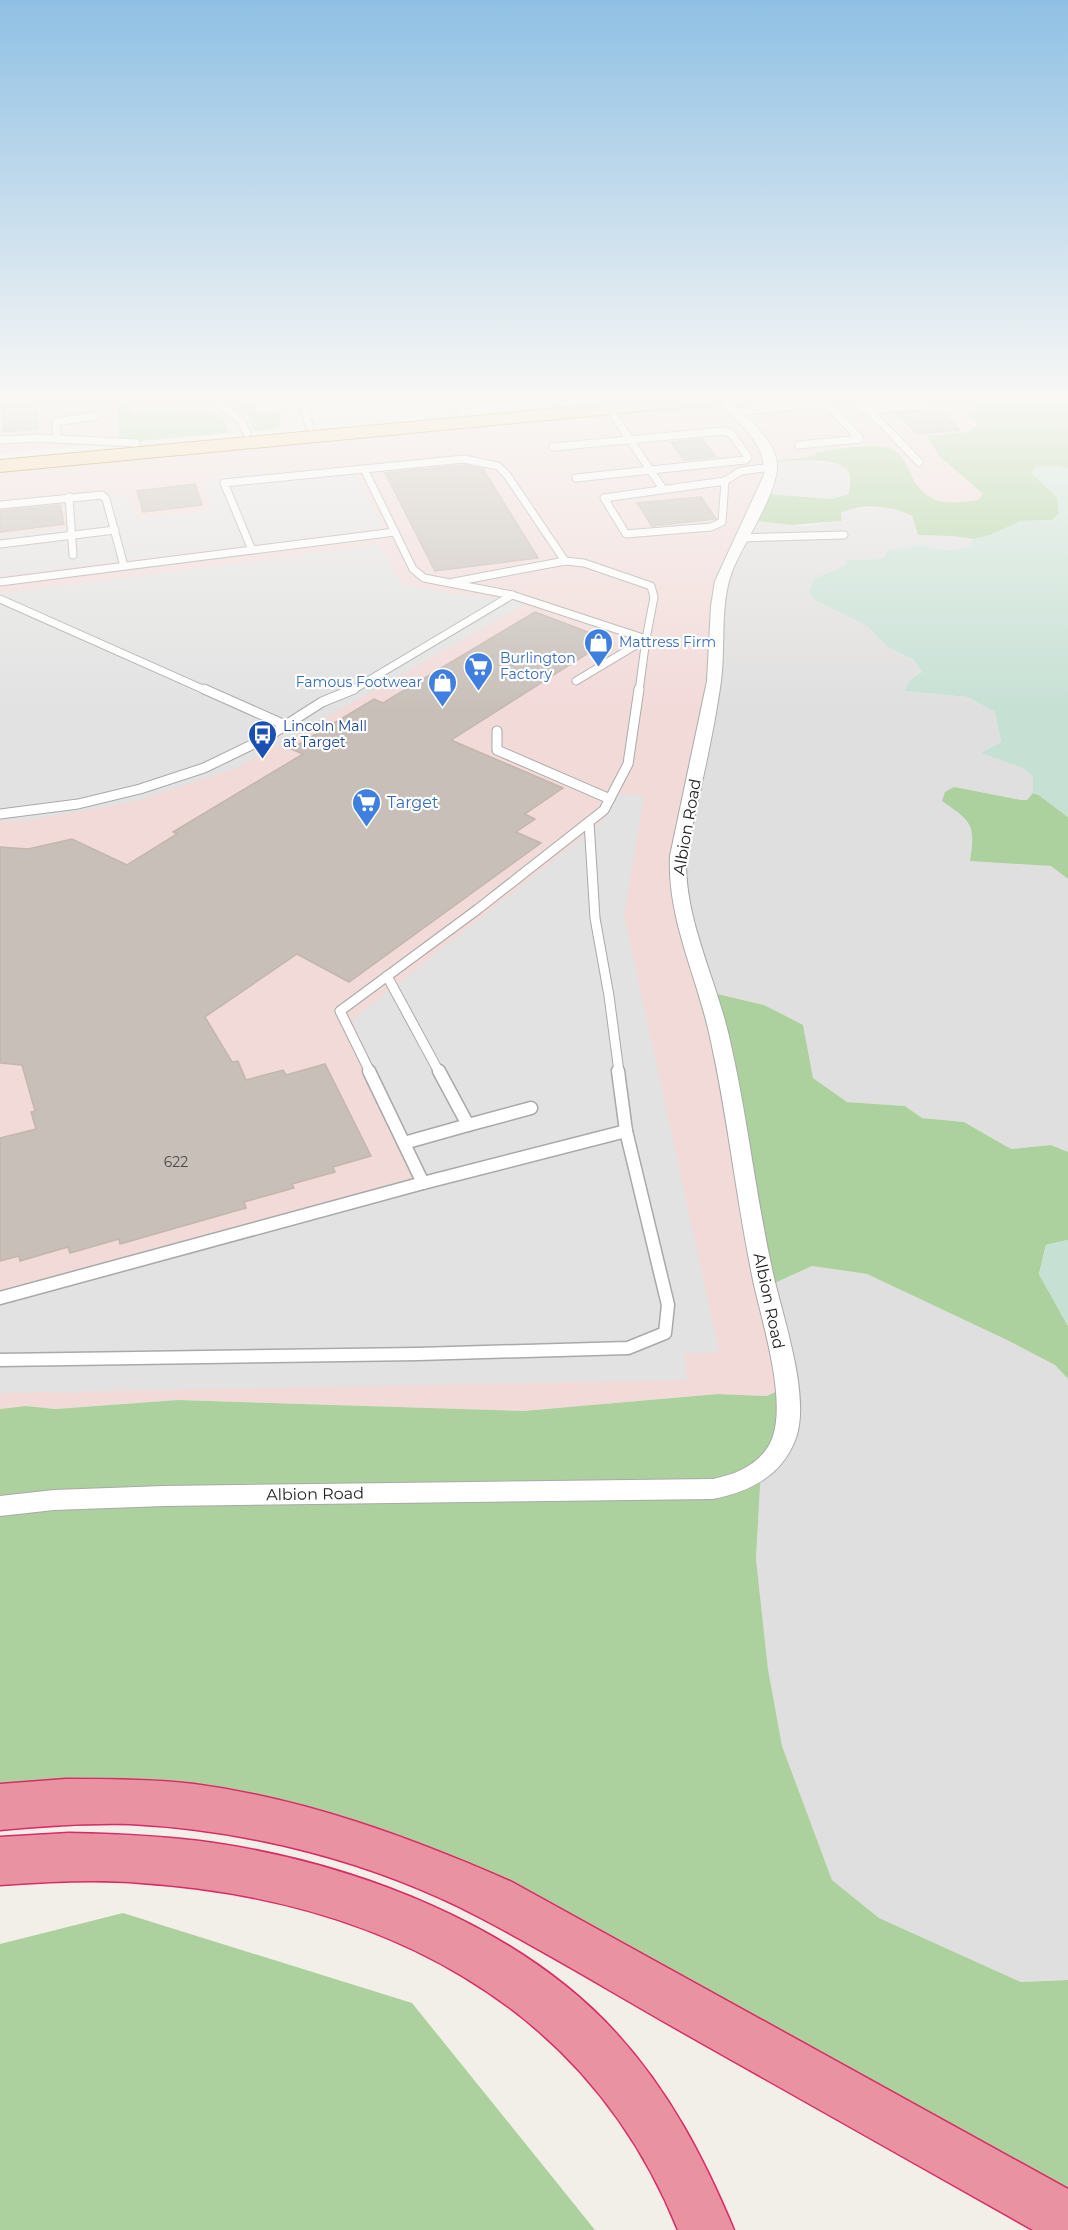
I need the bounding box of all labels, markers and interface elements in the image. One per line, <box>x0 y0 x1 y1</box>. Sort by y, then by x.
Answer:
shop icon: Mattress Firm <box>582 626 614 668</box>
place label: Mattress Firm <box>619 633 716 651</box>
place label: Burlington Factory <box>500 649 576 683</box>
supermarket icon: Burlington Factory <box>463 650 495 692</box>
shop icon: Famous Footwear <box>427 666 459 708</box>
place label: Famous Footwear <box>296 673 422 691</box>
place label: Lincoln Mall at Target <box>283 717 367 751</box>
bus stop icon: Lincoln Mall at Target <box>246 718 278 760</box>
street label: Albion Road <box>669 777 705 877</box>
supermarket icon: Target <box>350 786 382 828</box>
place label: Target <box>387 793 439 812</box>
house number: 622 <box>164 1153 188 1171</box>
street label: Albion Road <box>750 1251 788 1351</box>
street label: Albion Road <box>266 1484 364 1504</box>

